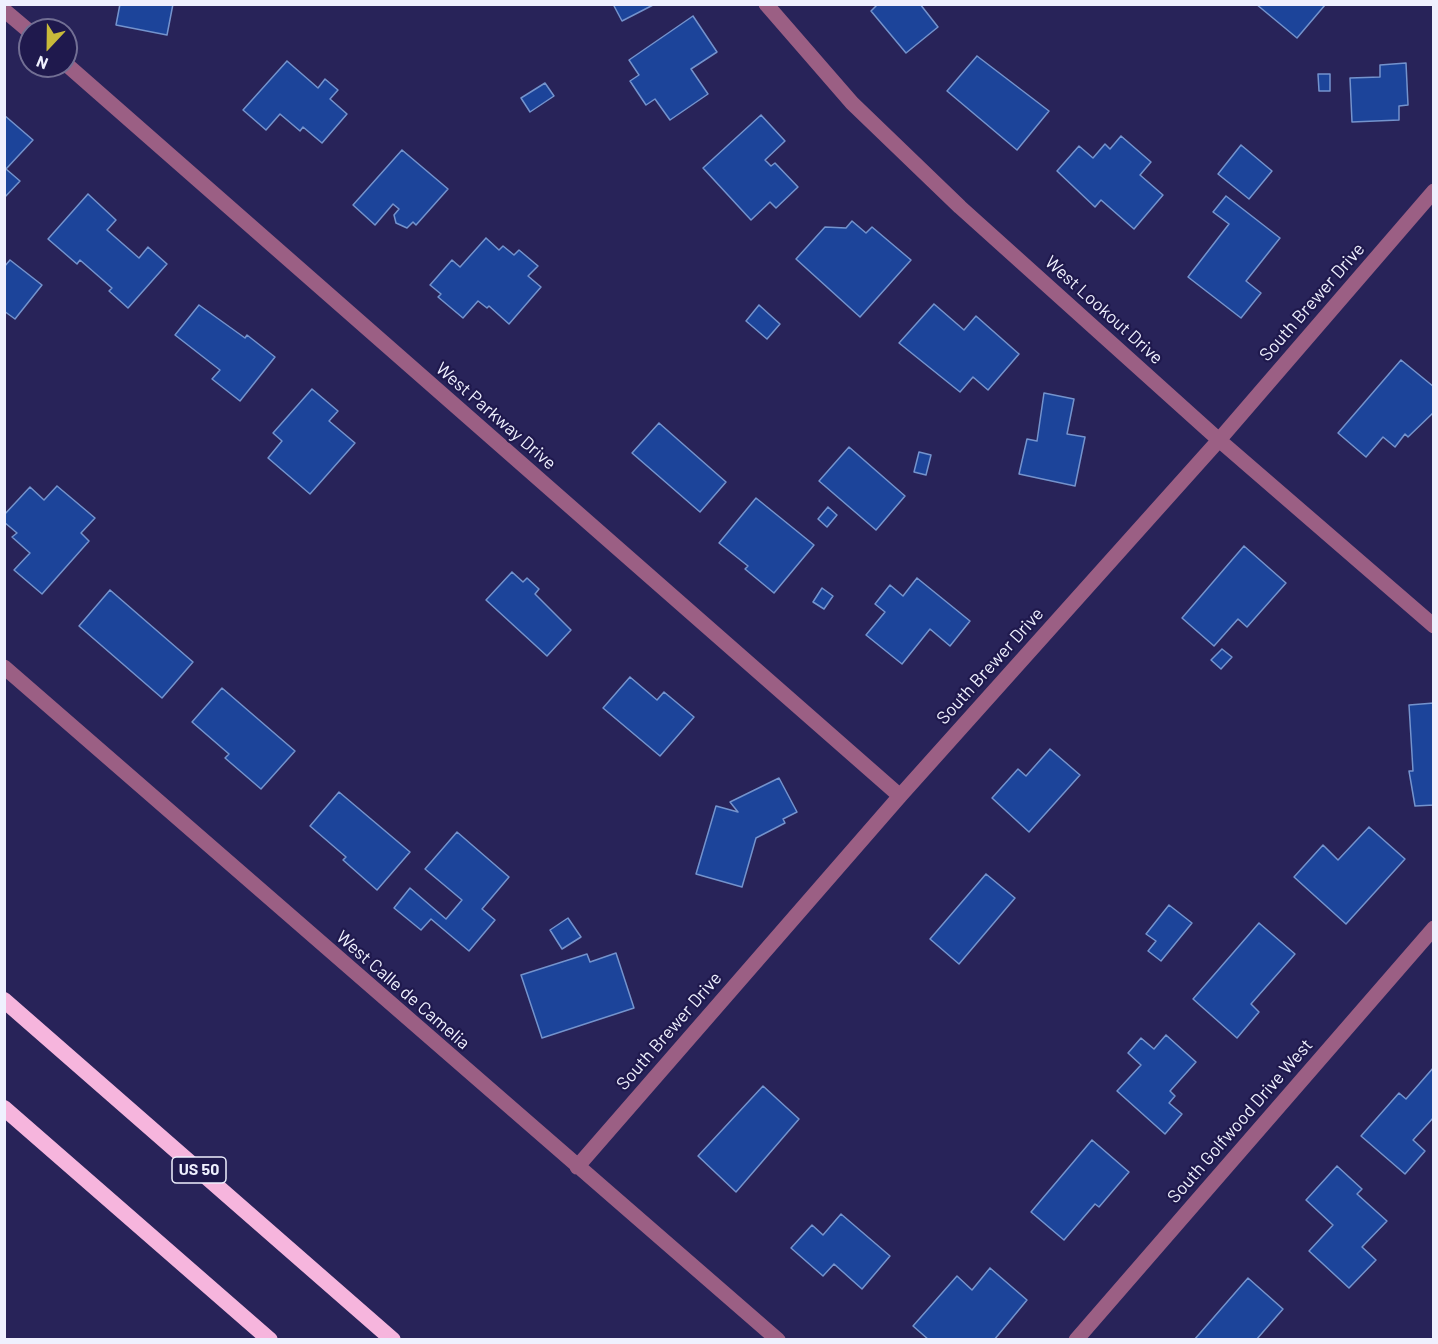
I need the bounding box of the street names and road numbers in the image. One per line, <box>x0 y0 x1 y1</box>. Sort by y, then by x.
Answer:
street label: South Brewer Drive <box>1255 239 1369 365</box>
street label: West Lookout Drive <box>1041 251 1167 369</box>
street label: West Parkway Drive <box>431 358 561 474</box>
street label: South Brewer Drive <box>932 603 1048 729</box>
street label: West Calle de Camelia <box>332 926 474 1054</box>
street label: South Brewer Drive <box>612 968 726 1094</box>
street label: South Golfwood Drive West <box>1163 1035 1317 1207</box>
road number: US 50 <box>172 1157 226 1183</box>

